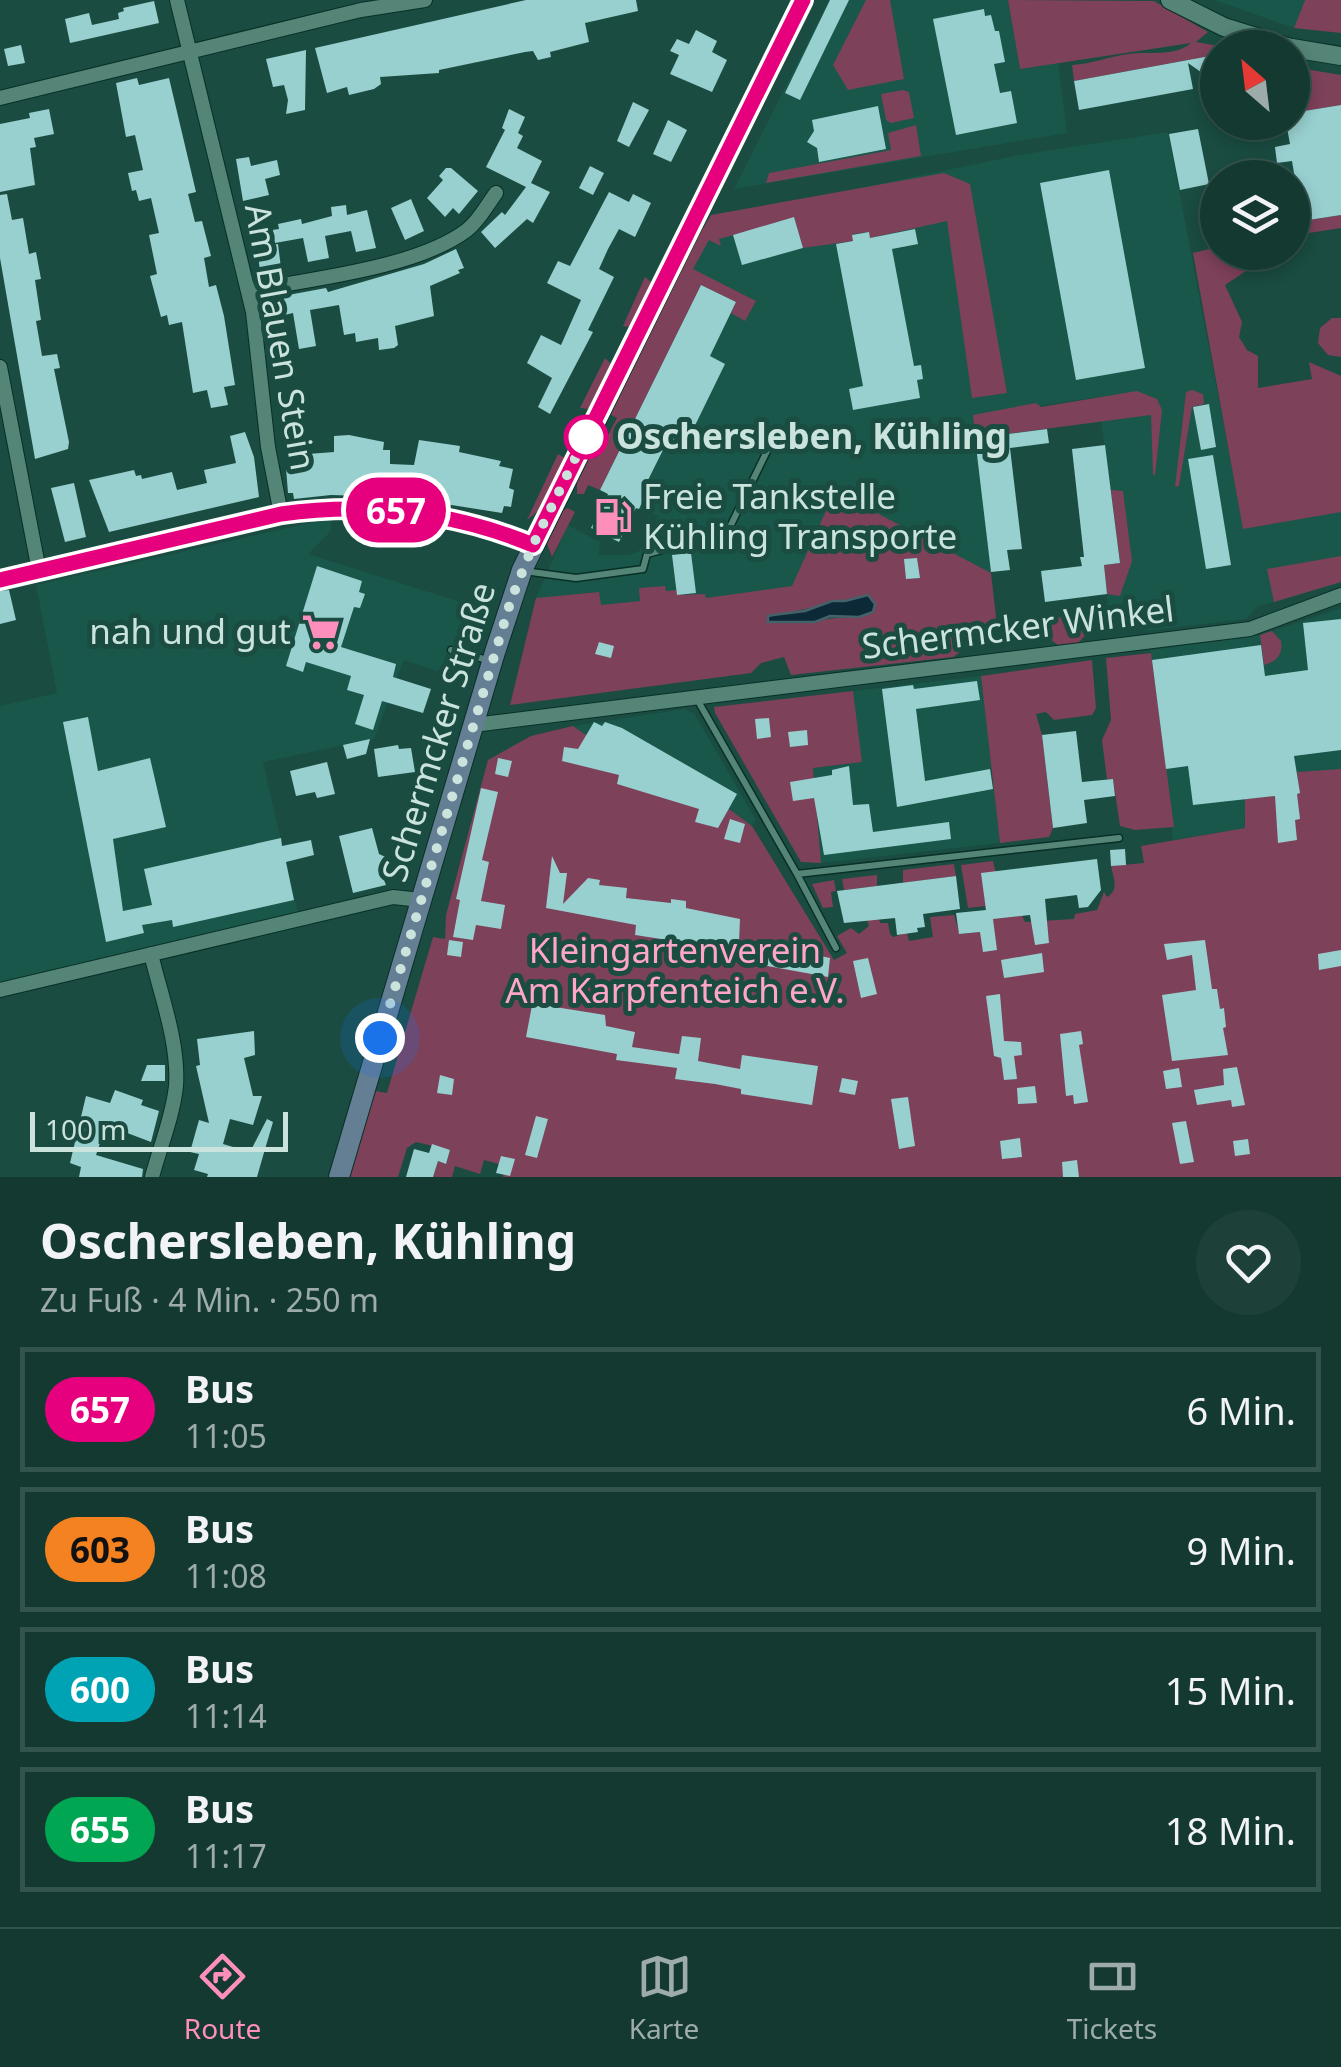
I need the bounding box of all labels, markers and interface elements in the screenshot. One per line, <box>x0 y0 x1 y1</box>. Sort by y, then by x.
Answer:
north arrow <box>1200 30 1310 140</box>
map controls <box>1200 30 1310 270</box>
button: layers <box>1200 160 1310 270</box>
street label: Am Blauen Stein <box>235 200 328 474</box>
place label: Oschersleben, Kühling <box>616 412 1007 459</box>
marker: Oschersleben, Kühling <box>565 416 607 458</box>
place label: Freie Tankstelle Kühling Transporte <box>643 472 957 559</box>
line badge: 657 <box>338 478 454 542</box>
text: 657 <box>366 487 426 534</box>
fuel station icon: Freie Tankstelle Kühling Transporte <box>592 496 634 538</box>
street label: Schermcker Straße <box>370 576 505 887</box>
street label: Schermcker Winkel <box>859 584 1177 669</box>
place label: nah und gut <box>89 607 291 654</box>
supermarket icon: nah und gut <box>300 611 342 653</box>
park label: Kleingartenverein Am Karpfenteich e.V. <box>505 926 845 1013</box>
your location <box>355 1013 405 1063</box>
scale bar <box>30 1107 288 1152</box>
text: 100 m <box>45 1110 127 1148</box>
text: Oschersleben, Kühling <box>40 1208 576 1273</box>
button: heart <box>1196 1210 1301 1315</box>
text: Zu Fuß · 4 Min. · 250 m <box>40 1278 379 1321</box>
text: Bus <box>185 1362 254 1414</box>
text: 6 Min. <box>1186 1384 1296 1436</box>
text: 657 <box>70 1386 130 1433</box>
text: 11:05 <box>185 1414 267 1457</box>
text: Bus <box>185 1502 254 1554</box>
text: 9 Min. <box>1186 1524 1296 1576</box>
text: 603 <box>70 1526 130 1573</box>
text: 11:08 <box>185 1554 267 1597</box>
text: Bus <box>185 1642 254 1694</box>
text: 15 Min. <box>1165 1664 1296 1716</box>
text: 600 <box>70 1666 130 1713</box>
text: 11:14 <box>185 1694 267 1737</box>
text: Bus <box>185 1782 254 1834</box>
text: 18 Min. <box>1165 1804 1296 1856</box>
text: 655 <box>70 1806 130 1853</box>
text: 11:17 <box>185 1834 267 1877</box>
tab: Route <box>184 1949 261 2047</box>
tab: Karte <box>629 1949 699 2047</box>
tab: Tickets <box>1067 1949 1157 2047</box>

